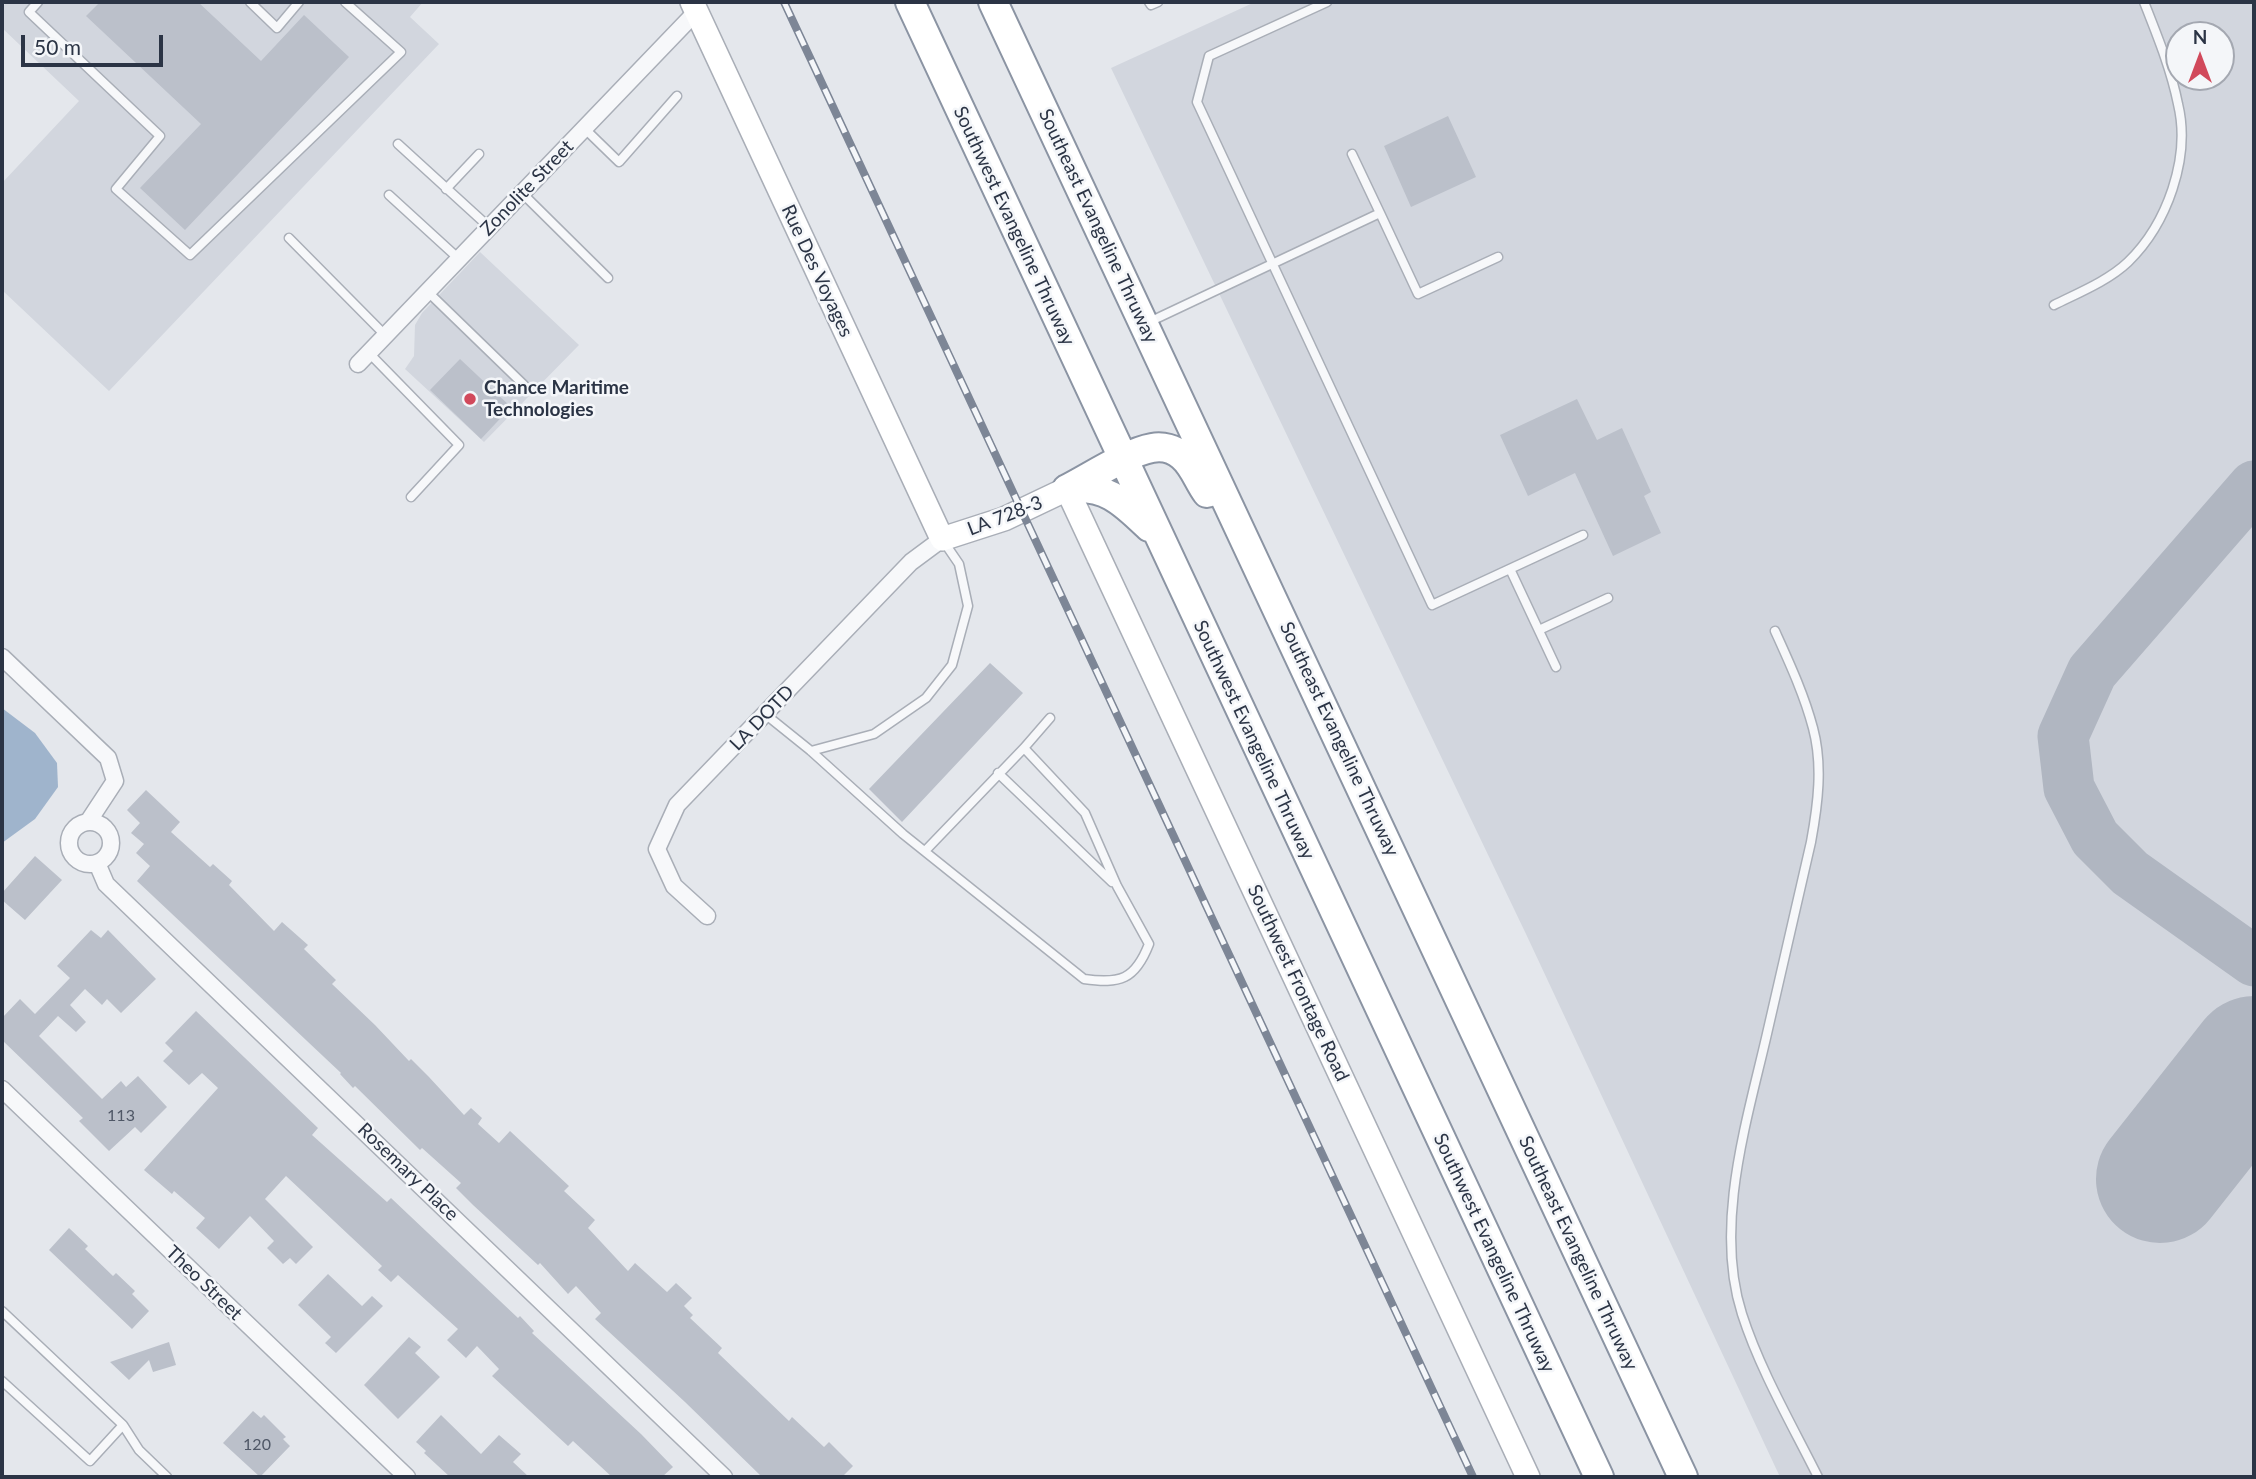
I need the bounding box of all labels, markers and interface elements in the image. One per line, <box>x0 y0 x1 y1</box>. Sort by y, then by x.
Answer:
scale bar <box>24 21 166 65</box>
north arrow <box>2165 21 2235 91</box>
text: N <box>2193 25 2207 48</box>
text: 50 m <box>34 34 81 59</box>
street label: Southwest Evangeline Thruway <box>948 103 1080 349</box>
street label: Southeast Evangeline Thruway <box>1034 105 1162 347</box>
street label: Zonolite Street <box>476 136 578 240</box>
street label: Rue Des Voyages <box>776 201 858 341</box>
place label: Chance Maritime Technologies <box>484 377 629 421</box>
marker: Chance Maritime Technologies <box>462 391 478 407</box>
street label: LA 728-3 <box>964 491 1046 541</box>
street label: Southwest Evangeline Thruway <box>1188 617 1320 863</box>
street label: Southeast Evangeline Thruway <box>1275 618 1403 860</box>
street label: LA DOTD <box>725 681 799 755</box>
street label: Southwest Frontage Road <box>1242 881 1354 1085</box>
house number: 113 <box>107 1106 135 1126</box>
street label: Rosemary Place <box>353 1118 463 1226</box>
street label: Southwest Evangeline Thruway <box>1428 1130 1560 1376</box>
street label: Southeast Evangeline Thruway <box>1514 1132 1642 1374</box>
street label: Theo Street <box>161 1241 247 1325</box>
house number: 120 <box>243 1435 271 1455</box>

